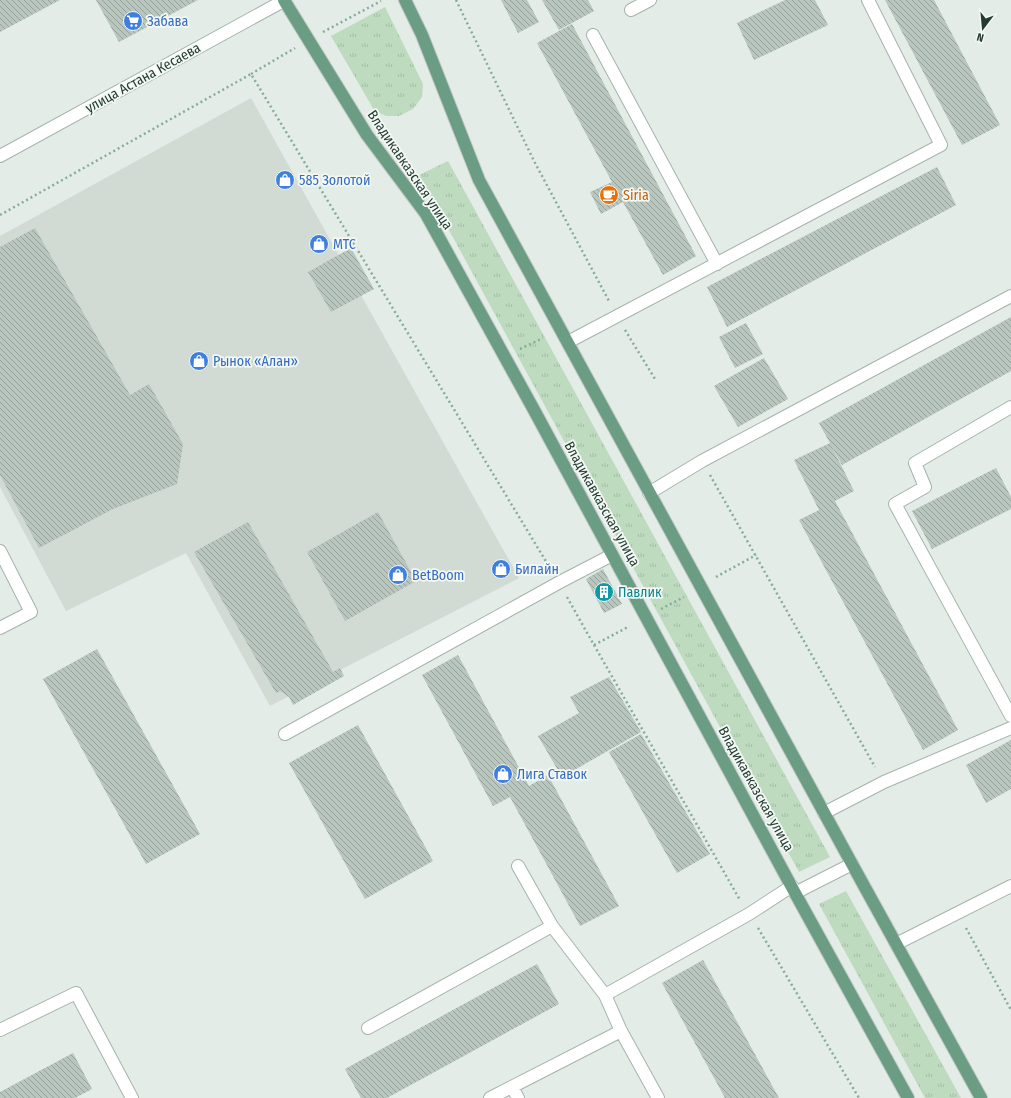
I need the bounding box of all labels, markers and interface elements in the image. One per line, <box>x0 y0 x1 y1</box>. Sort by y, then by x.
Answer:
north arrow <box>963 8 1003 48</box>
supermarket icon: Забава <box>122 10 144 32</box>
place label: Забава <box>147 13 188 30</box>
text: N <box>975 30 985 44</box>
street label: улица Астана Кесаева <box>82 39 204 117</box>
street label: Владикавказская улица <box>364 107 456 233</box>
shop icon: 585 Золотой <box>274 169 296 191</box>
place label: 585 Золотой <box>299 172 370 189</box>
cafe icon: Siria <box>598 184 620 206</box>
place label: Siria <box>623 187 649 204</box>
shop icon: МТС <box>308 233 330 255</box>
place label: МТС <box>333 236 356 253</box>
shop icon: Рынок «Алан» <box>188 350 210 372</box>
place label: Рынок «Алан» <box>213 353 298 370</box>
street label: Владикавказская улица <box>561 438 644 570</box>
shop icon: Билайн <box>490 558 512 580</box>
place label: Билайн <box>515 561 559 578</box>
shop icon: BetBoom <box>387 564 409 586</box>
place label: BetBoom <box>412 567 464 584</box>
building icon: Павлик <box>593 581 615 603</box>
place label: Павлик <box>618 584 662 601</box>
street label: Владикавказская улица <box>715 723 798 855</box>
shop icon: Лига Ставок <box>492 763 514 785</box>
place label: Лига Ставок <box>517 766 588 783</box>

